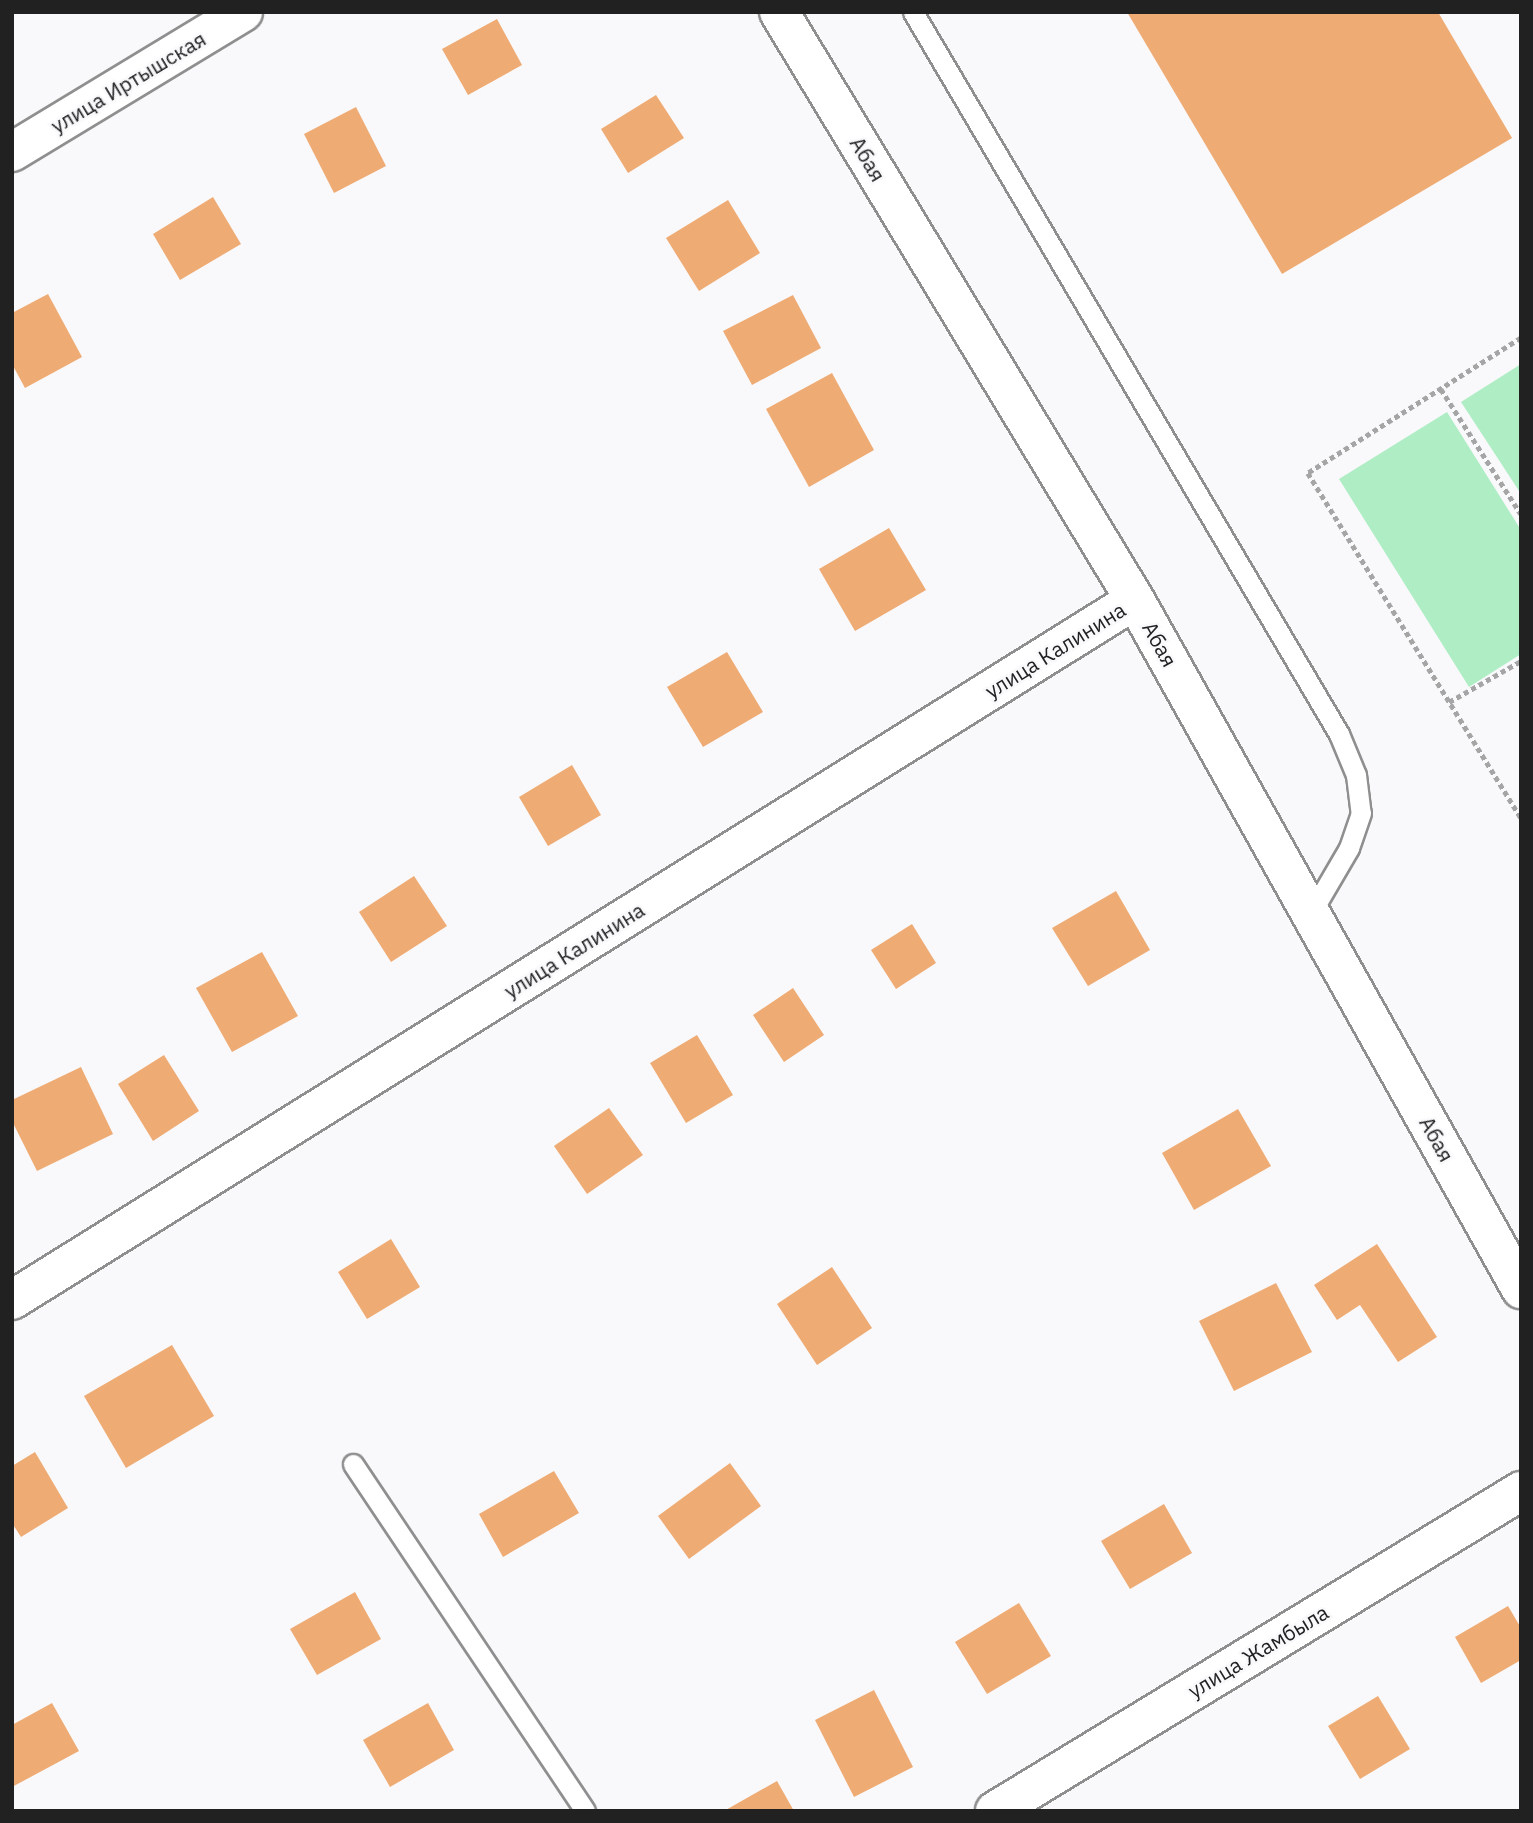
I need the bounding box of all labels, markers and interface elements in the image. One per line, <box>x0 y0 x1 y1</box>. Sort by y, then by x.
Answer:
street label: улица Иртышская <box>46 26 210 138</box>
street label: Абая <box>845 132 891 186</box>
street label: улица Калинина <box>980 597 1130 703</box>
street label: Абая <box>1137 617 1183 671</box>
street label: улица Калинина <box>499 897 649 1003</box>
street label: Абая <box>1414 1112 1460 1166</box>
street label: улица Жамбыла <box>1183 1599 1333 1703</box>

